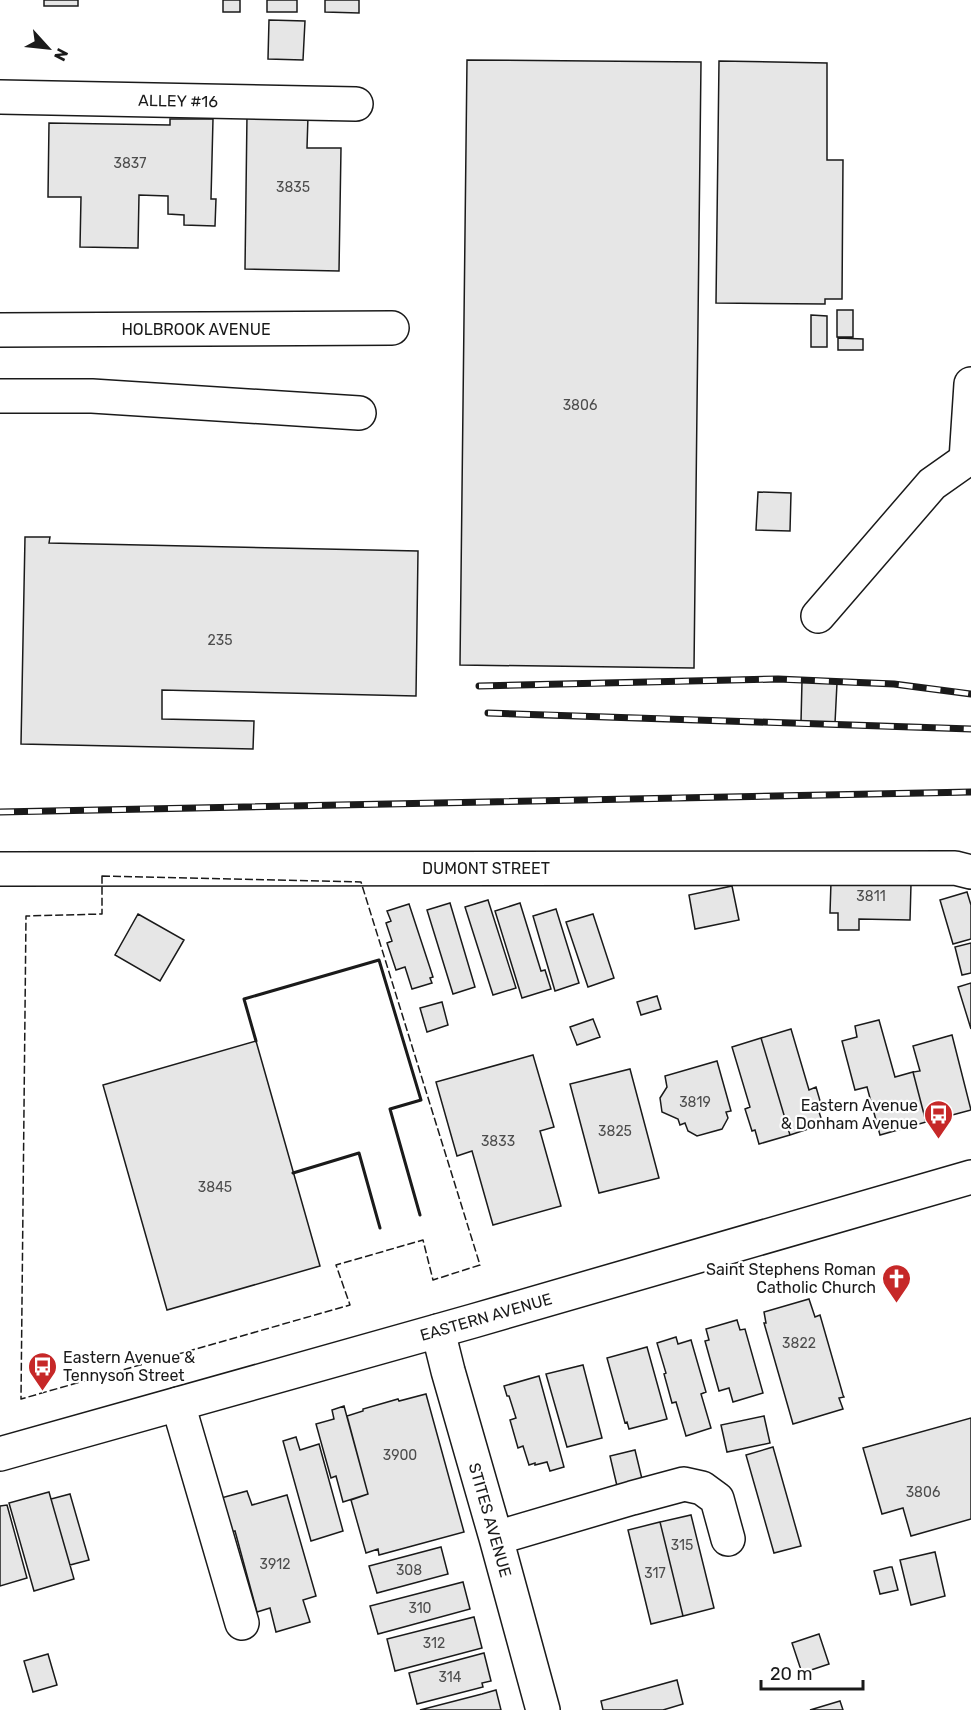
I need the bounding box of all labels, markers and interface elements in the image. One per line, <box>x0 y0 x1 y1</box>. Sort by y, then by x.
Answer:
north arrow <box>18 18 78 78</box>
text: N <box>50 45 72 64</box>
street label: ALLEY #16 <box>138 91 218 111</box>
house number: 3837 <box>114 155 146 172</box>
house number: 3835 <box>276 179 310 196</box>
street label: HOLBROOK AVENUE <box>121 320 271 339</box>
house number: 3806 <box>563 397 597 414</box>
house number: 235 <box>208 632 232 649</box>
street label: DUMONT STREET <box>422 859 550 878</box>
house number: 3811 <box>856 888 886 905</box>
house number: 3819 <box>679 1094 711 1111</box>
place label: Eastern Avenue & Donham Avenue <box>781 1096 918 1133</box>
bus stop icon: Eastern Avenue & Donham Avenue <box>923 1098 955 1140</box>
house number: 3825 <box>598 1123 632 1140</box>
house number: 3833 <box>481 1133 515 1150</box>
house number: 3845 <box>198 1179 232 1196</box>
place label: Saint Stephens Roman Catholic Church <box>706 1260 876 1297</box>
church icon: Saint Stephens Roman Catholic Church <box>881 1262 913 1304</box>
street label: EASTERN AVENUE <box>418 1289 554 1345</box>
house number: 3822 <box>782 1335 816 1352</box>
place label: Eastern Avenue & Tennyson Street <box>63 1348 195 1385</box>
bus stop icon: Eastern Avenue & Tennyson Street <box>26 1350 58 1392</box>
house number: 3900 <box>383 1447 417 1464</box>
street label: STITES AVENUE <box>465 1461 515 1579</box>
house number: 3806 <box>906 1484 940 1501</box>
house number: 315 <box>671 1537 693 1554</box>
house number: 3912 <box>260 1556 290 1573</box>
house number: 308 <box>396 1562 422 1579</box>
house number: 317 <box>644 1565 666 1582</box>
house number: 310 <box>408 1600 432 1617</box>
house number: 312 <box>423 1635 445 1652</box>
scale bar <box>761 1653 863 1691</box>
text: 20 m <box>770 1663 812 1685</box>
house number: 314 <box>439 1669 462 1686</box>

